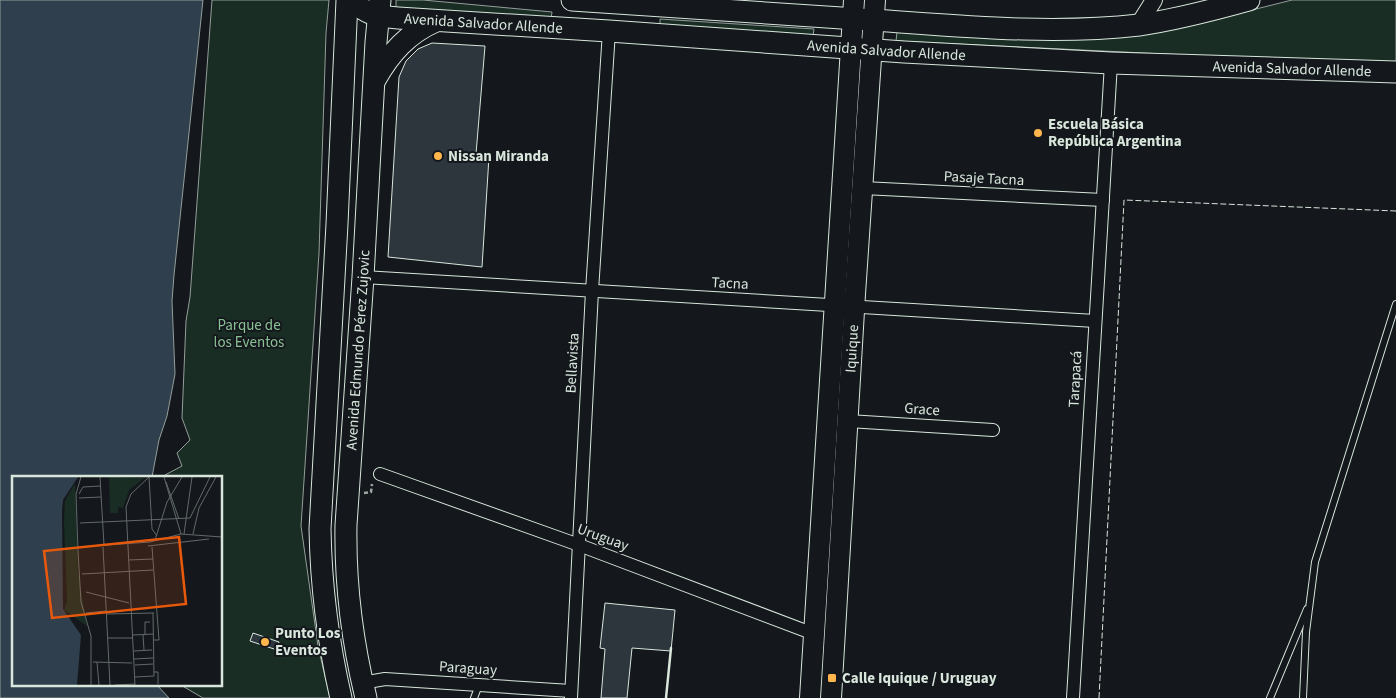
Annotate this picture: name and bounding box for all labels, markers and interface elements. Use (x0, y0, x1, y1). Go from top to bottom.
street label: Avenida Salvador Allende (403, 8, 563, 39)
street label: Avenida Salvador Allende (806, 35, 966, 66)
street label: Avenida Salvador Allende (1212, 56, 1372, 82)
place label: Escuela Básica República Argentina (1048, 114, 1182, 152)
marker: Escuela Básica República Argentina (1032, 127, 1044, 139)
place label: Nissan Miranda (448, 146, 549, 167)
marker: Nissan Miranda (432, 150, 444, 162)
street label: Pasaje Tacna (943, 166, 1025, 191)
street label: Avenida Edmundo Pérez Zujovic (341, 249, 375, 451)
street label: Tacna (711, 272, 749, 295)
park label: Parque de los Eventos (214, 315, 284, 353)
street label: Iquique (840, 324, 864, 373)
street label: Bellavista (560, 332, 585, 394)
street label: Tarapacá (1064, 350, 1087, 408)
street label: Grace (903, 398, 940, 421)
inset map (12, 476, 222, 686)
street label: Uruguay (574, 518, 631, 556)
place label: Punto Los Eventos (275, 623, 341, 661)
marker: Punto Los Eventos (259, 636, 271, 648)
street label: Paraguay (438, 656, 498, 681)
place label: Calle Iquique / Uruguay (842, 668, 997, 689)
marker: Calle Iquique / Uruguay (826, 672, 838, 684)

